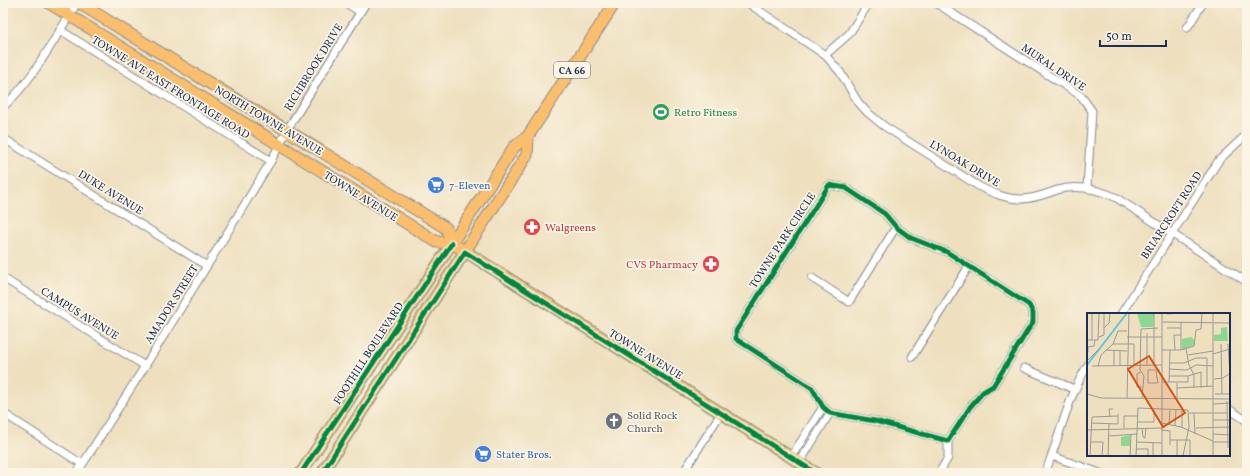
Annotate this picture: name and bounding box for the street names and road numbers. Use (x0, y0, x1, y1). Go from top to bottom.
street label: RICHBROOK DRIVE (281, 21, 347, 114)
street label: TOWNE AVE EAST FRONTAGE ROAD (88, 33, 252, 143)
street label: MURAL DRIVE (1018, 41, 1089, 96)
road number: CA 66 (554, 62, 590, 78)
street label: NORTH TOWNE AVENUE (211, 83, 326, 160)
street label: LYNOAK DRIVE (926, 137, 1003, 191)
street label: DUKE AVENUE (75, 167, 146, 219)
street label: TOWNE AVENUE (320, 168, 400, 226)
street label: BRIARCROFT ROAD (1138, 169, 1206, 263)
street label: TOWNE PARK CIRCLE (747, 190, 820, 292)
street label: AMADOR STREET (142, 262, 203, 347)
street label: CAMPUS AVENUE (37, 284, 121, 345)
street label: FOOTHILL BOULEVARD (330, 300, 408, 408)
street label: TOWNE AVENUE (605, 326, 685, 384)

